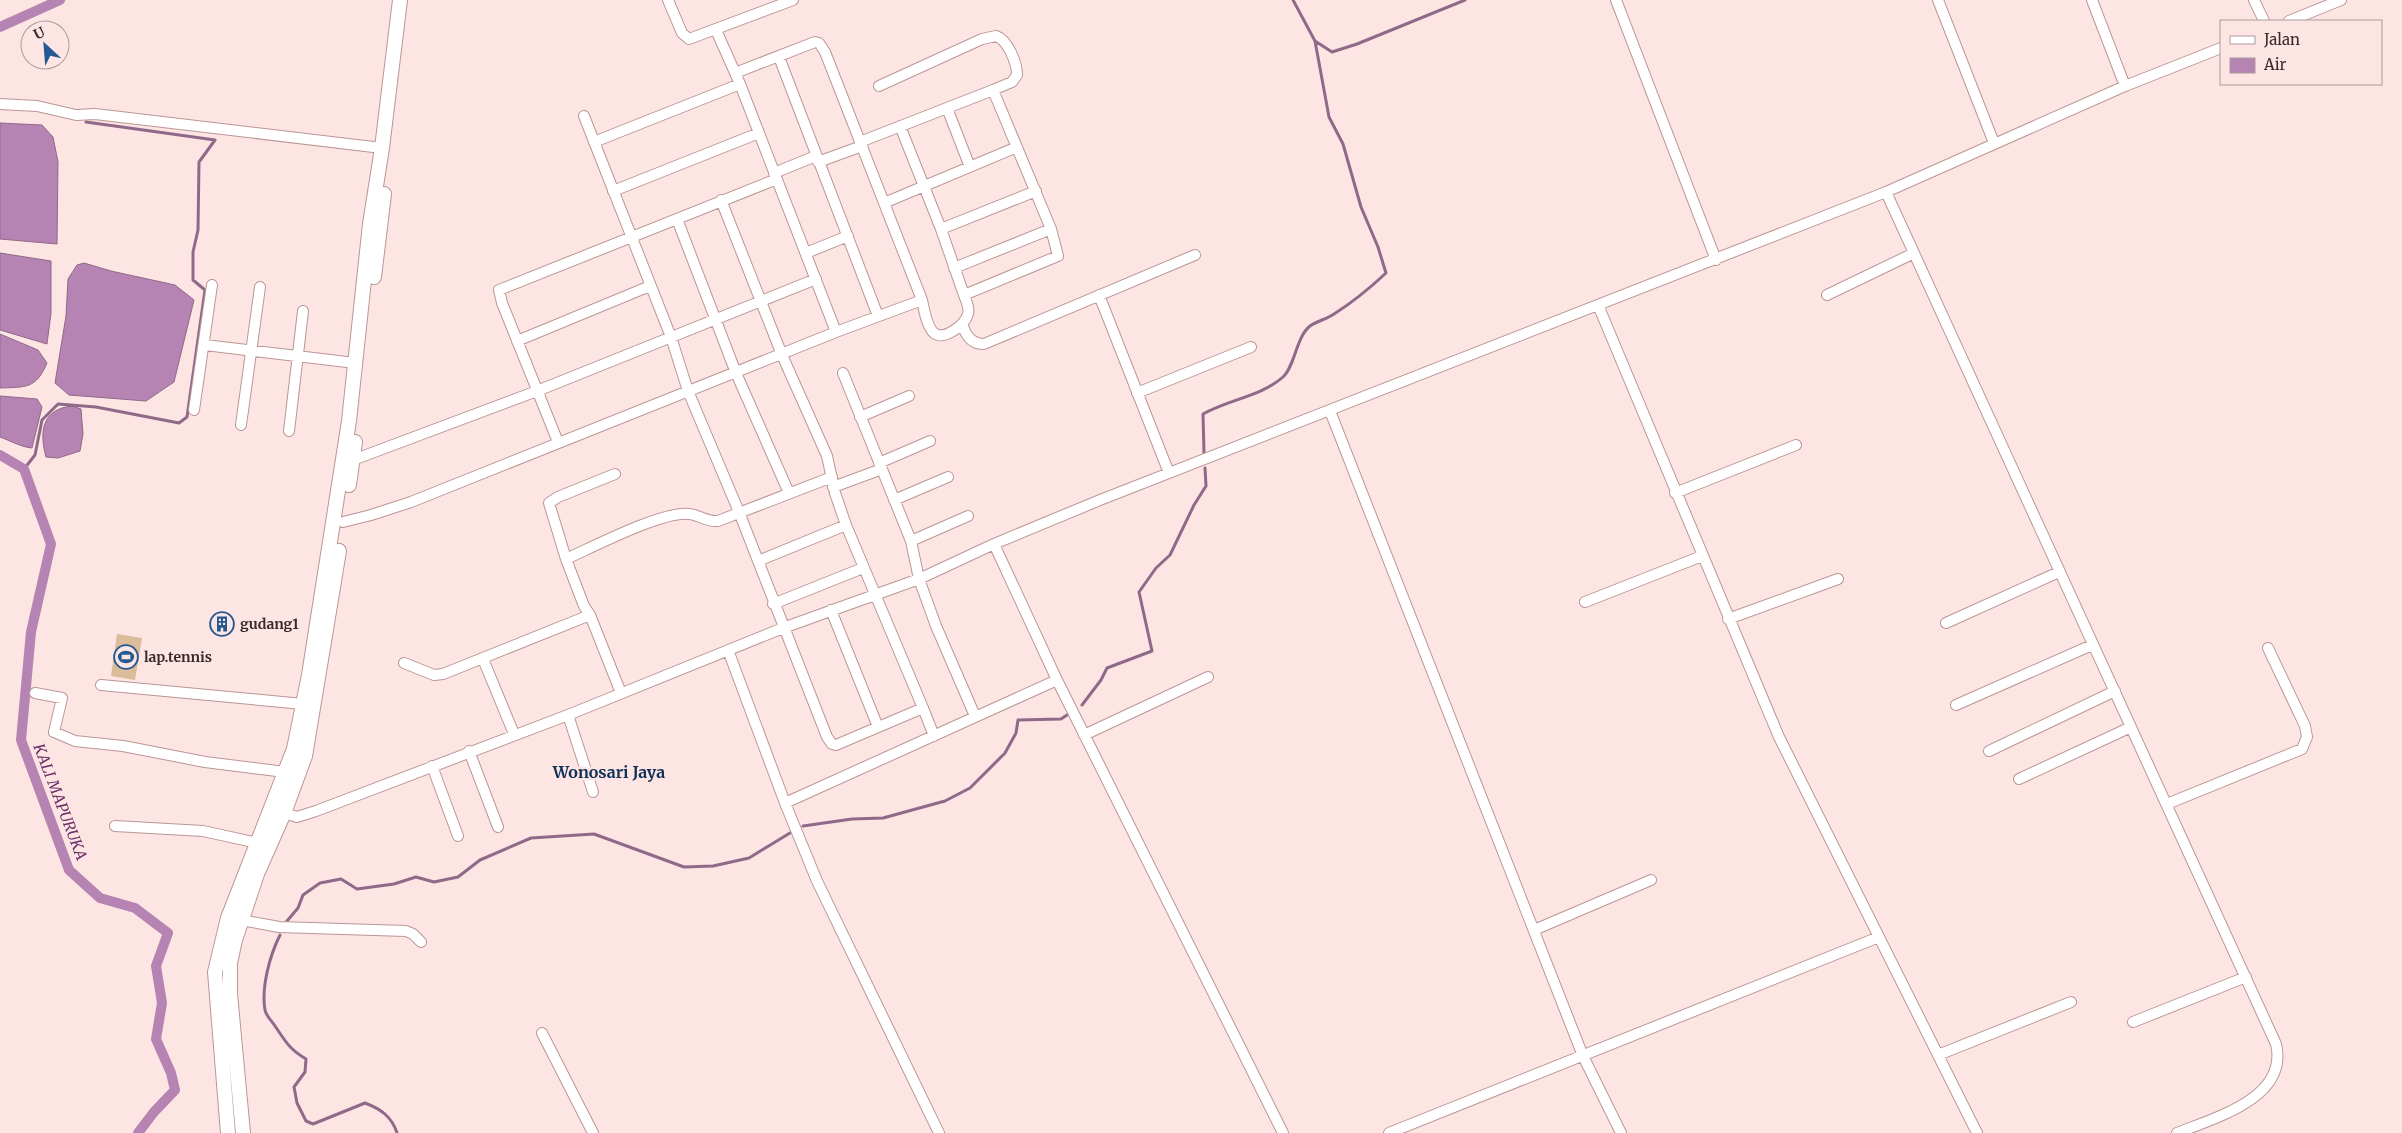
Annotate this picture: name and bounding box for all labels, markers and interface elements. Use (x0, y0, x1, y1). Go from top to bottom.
north arrow (20, 20, 70, 70)
legend (2220, 20, 2382, 85)
text: U (31, 23, 48, 44)
text: Jalan (2263, 30, 2300, 49)
text: Air (2263, 55, 2286, 74)
building icon: gudang1 (209, 611, 235, 637)
place label: gudang1 (240, 615, 299, 633)
sports icon: lap.tennis (113, 644, 139, 670)
place label: lap.tennis (144, 648, 212, 666)
water label: KALI MAPURUKA (29, 740, 91, 863)
district label: Wonosari Jaya (552, 762, 665, 782)

